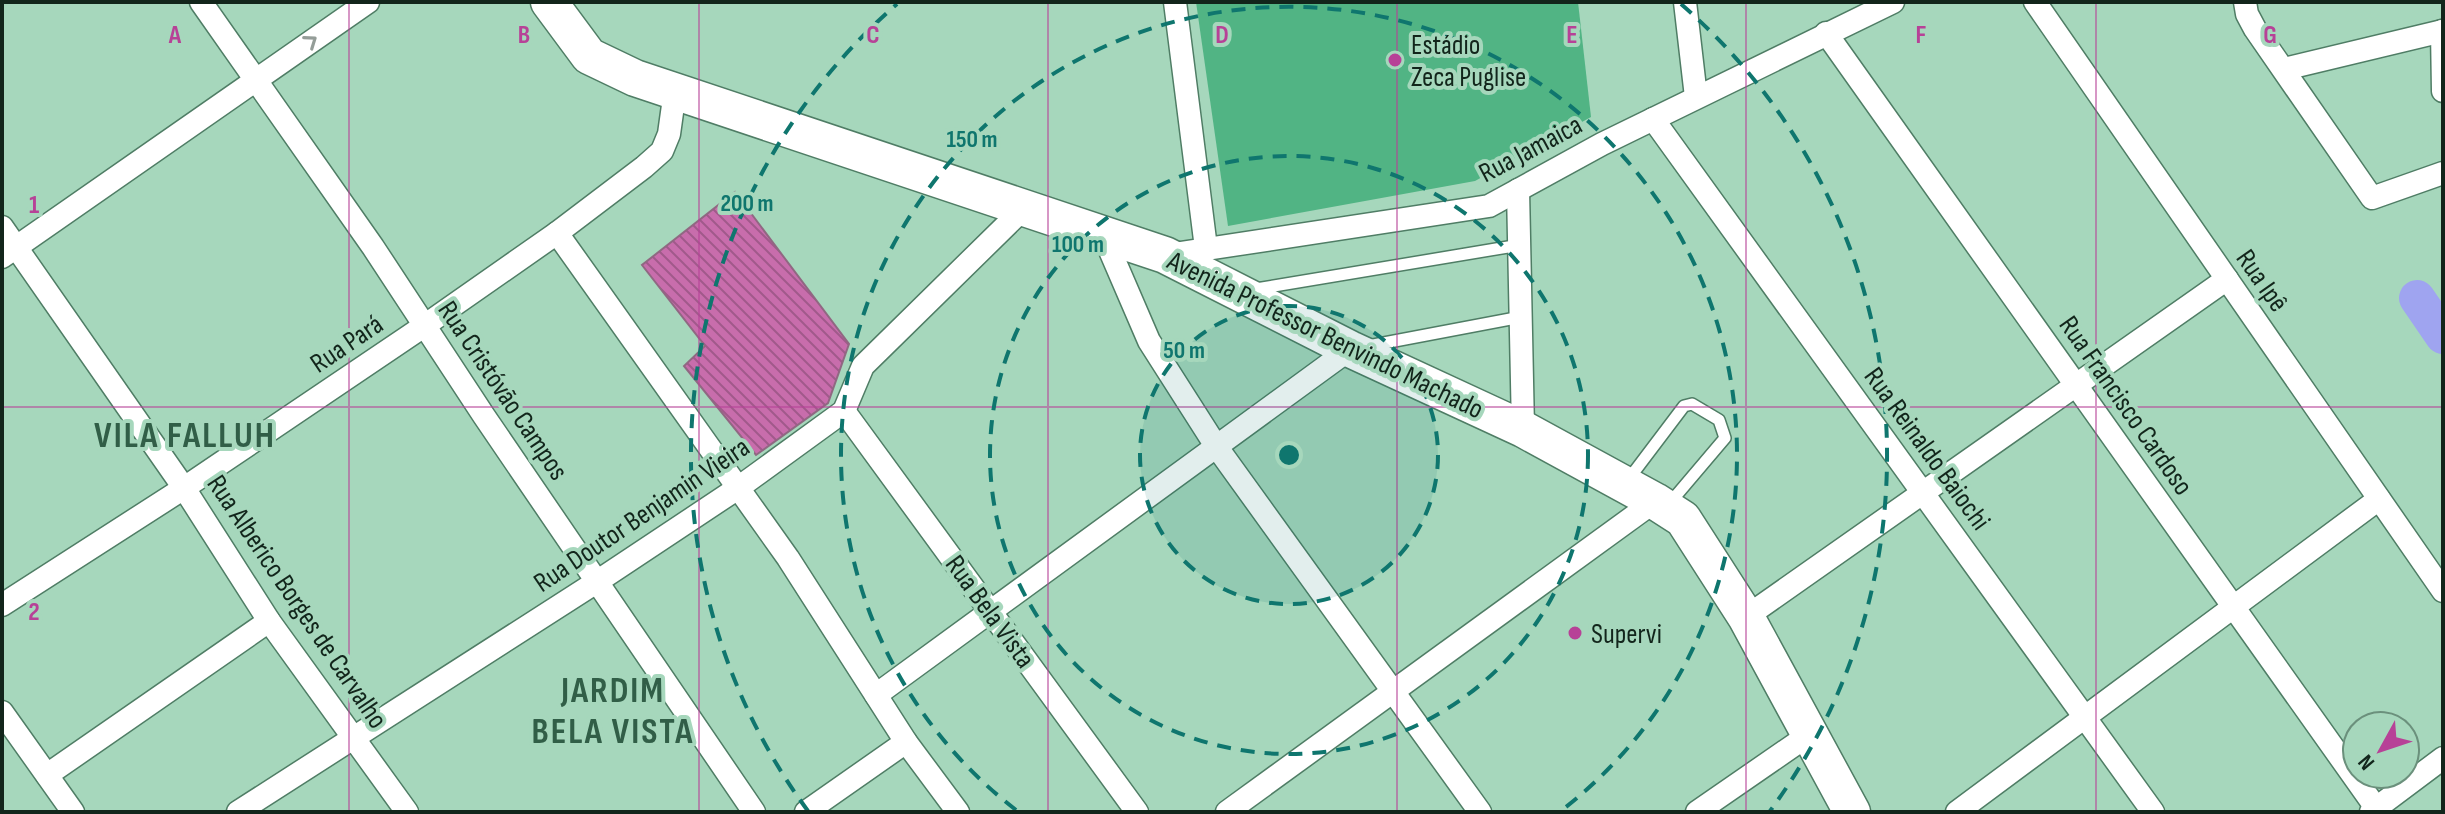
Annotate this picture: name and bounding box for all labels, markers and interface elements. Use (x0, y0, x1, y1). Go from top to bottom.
text: A (168, 20, 182, 51)
text: B (518, 20, 530, 51)
text: C (866, 20, 880, 51)
text: D (1215, 20, 1229, 51)
text: E (1566, 20, 1578, 51)
text: F (1916, 20, 1927, 51)
text: G (2263, 20, 2277, 51)
place label: Estádio Zeca Puglise (1411, 29, 1526, 94)
one-way arrow (303, 36, 317, 51)
marker: Estádio Zeca Puglise (1386, 51, 1404, 69)
street label: Rua Jamaica (1474, 108, 1588, 190)
text: 150 m (946, 125, 998, 154)
text: 200 m (720, 189, 774, 218)
text: 1 (29, 190, 39, 221)
text: 100 m (1052, 230, 1104, 259)
street label: Rua Ipê (2229, 243, 2295, 318)
street label: Avenida Professor Benvindo Machado (1161, 244, 1489, 426)
street label: Rua Cristóvão Campos (431, 295, 575, 487)
street label: Rua Pará (304, 308, 389, 380)
street label: Rua Francisco Cardoso (2052, 310, 2200, 502)
text: 50 m (1163, 336, 1205, 365)
street label: Rua Reinaldo Baiochi (1857, 361, 1997, 537)
district label: VILA FALLUH (94, 415, 276, 458)
street label: Rua Doutor Benjamin Vieira (528, 431, 756, 600)
centre of rings (1275, 441, 1303, 469)
street label: Rua Alberico Borges de Carvalho (200, 469, 394, 735)
street label: Rua Bela Vista (938, 549, 1042, 675)
text: 2 (28, 597, 40, 628)
place label: Supervi (1591, 618, 1662, 651)
marker: Supervi (1566, 624, 1584, 642)
district label: JARDIM BELA VISTA (532, 670, 694, 754)
north arrow (2341, 710, 2421, 790)
text: N (2353, 749, 2381, 775)

